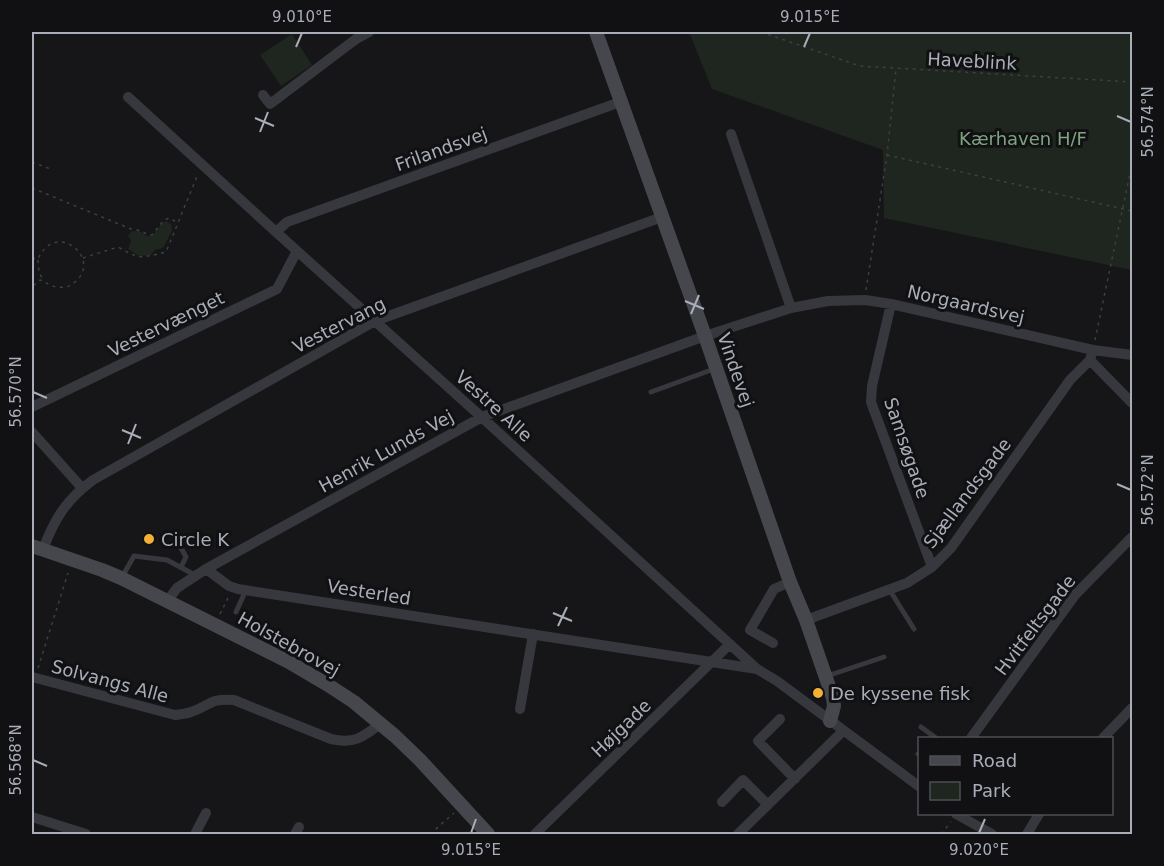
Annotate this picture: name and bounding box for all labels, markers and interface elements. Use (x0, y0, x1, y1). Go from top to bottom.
text: 9.010°E (272, 8, 332, 26)
text: 9.015°E (780, 8, 840, 26)
street label: Haveblink (927, 48, 1018, 74)
text: 56.574°N (1139, 86, 1157, 158)
street label: Frilandsvej (392, 123, 490, 175)
park label: Kærhaven H/F (959, 128, 1087, 149)
street label: Norgaardsvej (905, 280, 1027, 328)
street label: Vestervænget (105, 287, 227, 361)
street label: Vestervang (289, 293, 389, 357)
street label: Vindevej (713, 330, 759, 410)
text: 56.570°N (7, 356, 25, 428)
street label: Vestre Alle (451, 366, 537, 446)
street label: Samsøgade (880, 395, 934, 501)
street label: Henrik Lunds Vej (315, 405, 457, 497)
street label: Sjællandsgade (919, 434, 1015, 552)
text: 56.572°N (1139, 454, 1157, 526)
place label: Circle K (161, 529, 230, 550)
marker: Circle K (142, 532, 156, 546)
street label: Hvitfeltsgade (990, 571, 1080, 679)
street label: Vesterled (326, 575, 412, 609)
street label: Holstebrovej (234, 607, 344, 681)
street label: Solvangs Alle (49, 655, 171, 707)
place label: De kyssene fisk (830, 683, 971, 704)
marker: De kyssene fisk (811, 686, 825, 700)
street label: Højgade (587, 695, 655, 761)
text: 56.568°N (7, 724, 25, 796)
legend (918, 737, 1113, 815)
text: Road (972, 750, 1017, 771)
text: Park (972, 780, 1011, 801)
text: 9.015°E (441, 841, 501, 859)
text: 9.020°E (949, 841, 1009, 859)

